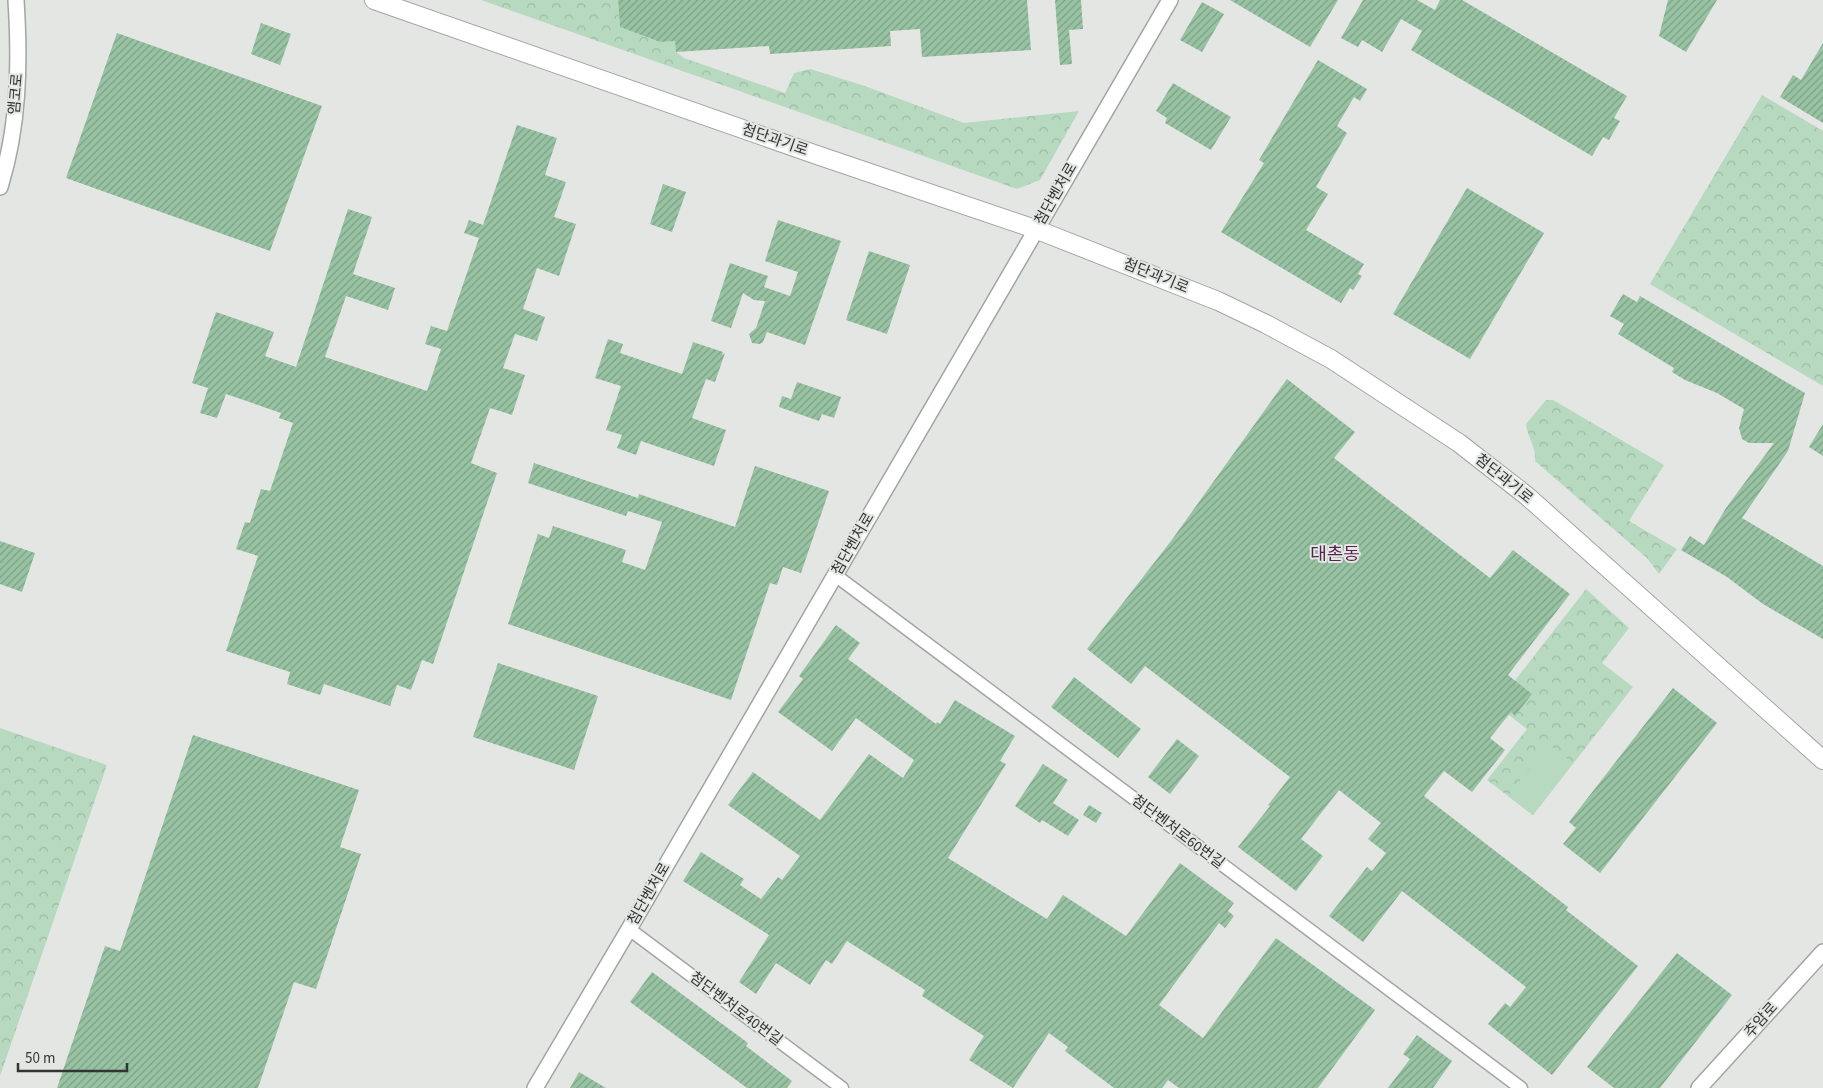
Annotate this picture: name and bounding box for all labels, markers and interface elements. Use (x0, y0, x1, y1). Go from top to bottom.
street label: 앰코로 (4, 72, 28, 116)
street label: 첨단과기로 (739, 119, 811, 161)
street label: 첨단벤처로 (1030, 159, 1082, 229)
street label: 첨단과기로 (1120, 253, 1192, 299)
street label: 첨단과기로 (1471, 449, 1537, 509)
street label: 첨단벤처로 (827, 509, 879, 579)
district label: 대촌동 (1310, 542, 1360, 567)
street label: 첨단벤처로60번길 (1127, 790, 1229, 874)
street label: 첨단벤처로 (623, 859, 675, 929)
street label: 첨단벤처로40번길 (685, 967, 787, 1051)
street label: 추암로 (1739, 998, 1783, 1042)
scale bar (18, 1040, 126, 1072)
text: 50 m (25, 1048, 55, 1069)

